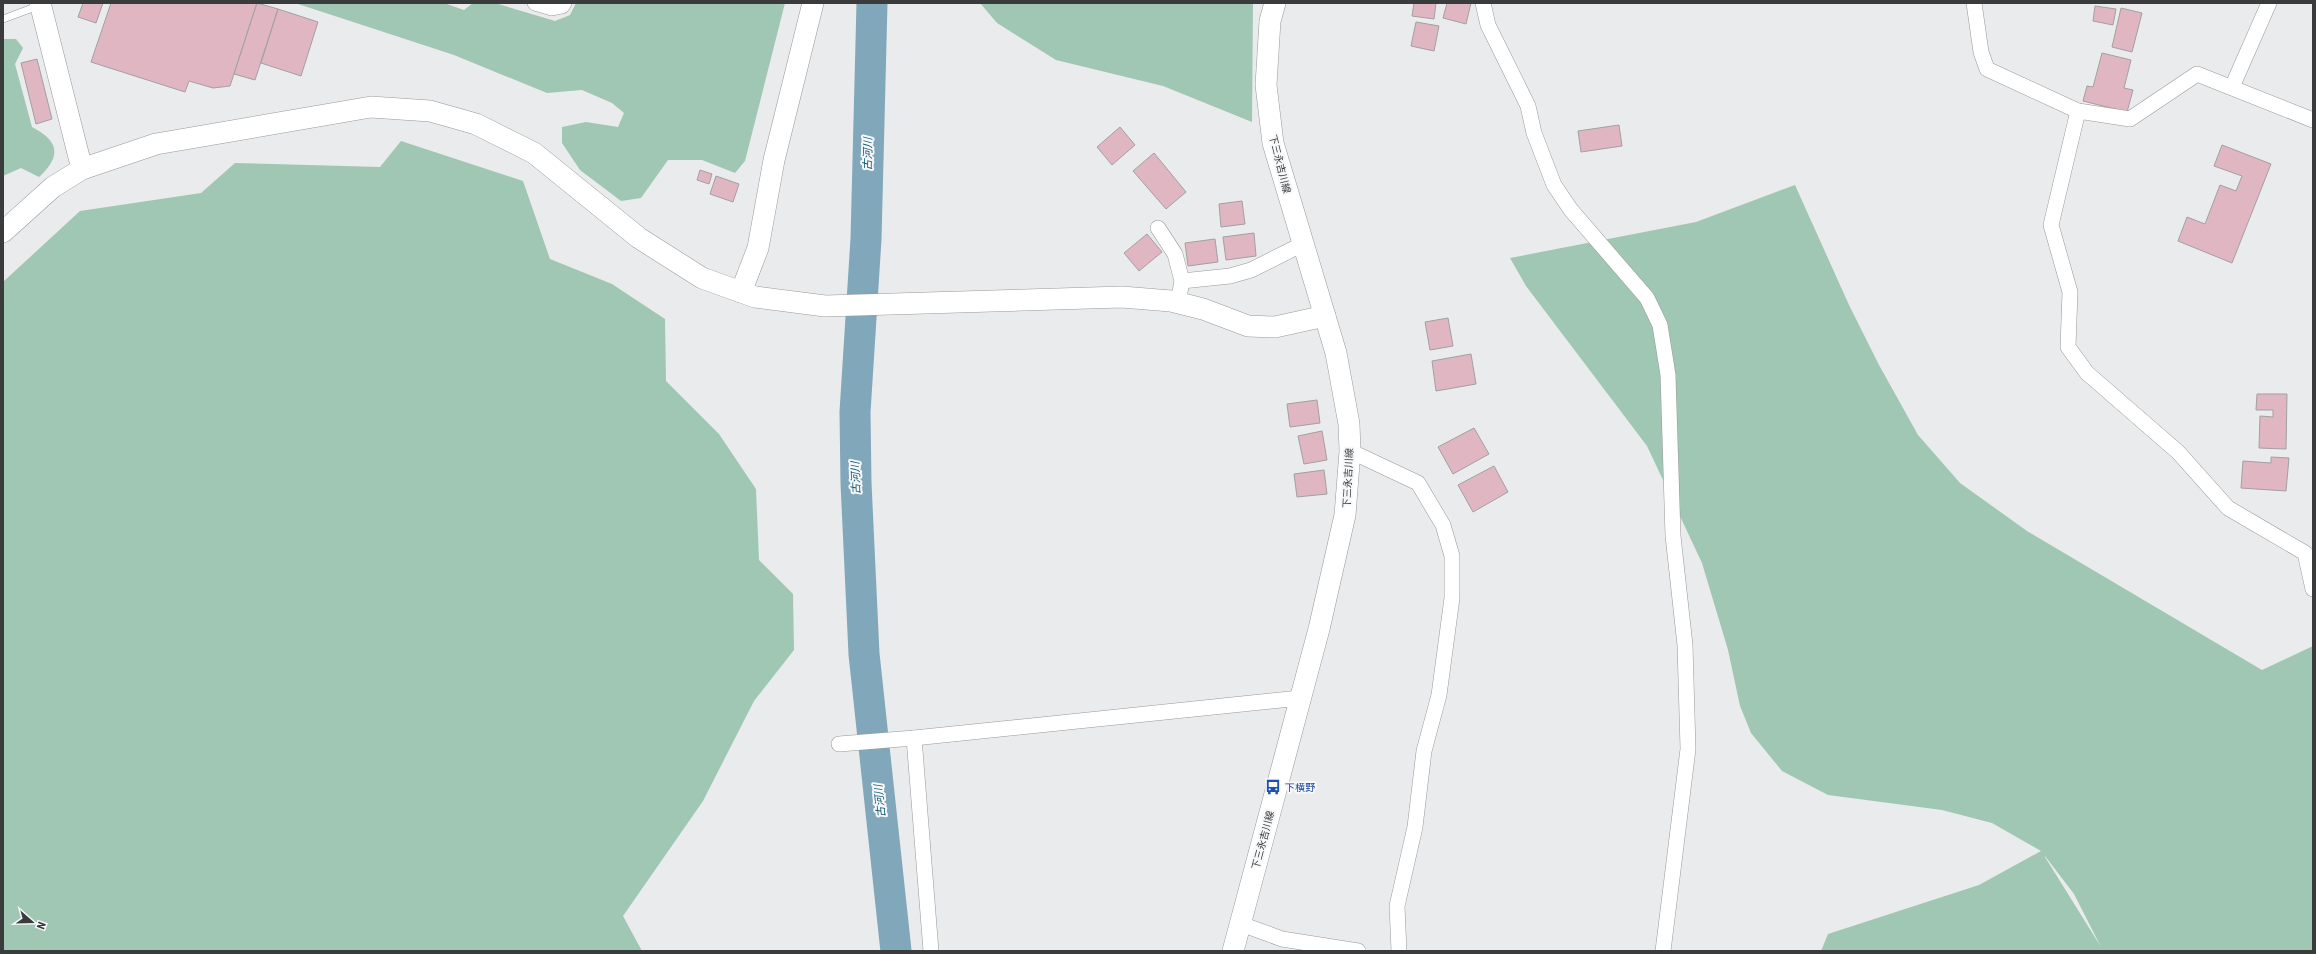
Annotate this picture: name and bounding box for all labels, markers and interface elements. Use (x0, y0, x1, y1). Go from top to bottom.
street label: 下三永吉川線 (1267, 134, 1293, 194)
water label: 古河川 (861, 136, 875, 171)
street label: 下三永吉川線 (1341, 448, 1355, 508)
water label: 古河川 (849, 460, 863, 495)
bus stop icon: 下横野 (1264, 778, 1282, 796)
place label: 下横野 (1285, 782, 1315, 793)
water label: 古河川 (872, 783, 888, 818)
street label: 下三永吉川線 (1250, 810, 1276, 870)
north arrow (12, 902, 52, 942)
text: N (34, 920, 48, 931)

